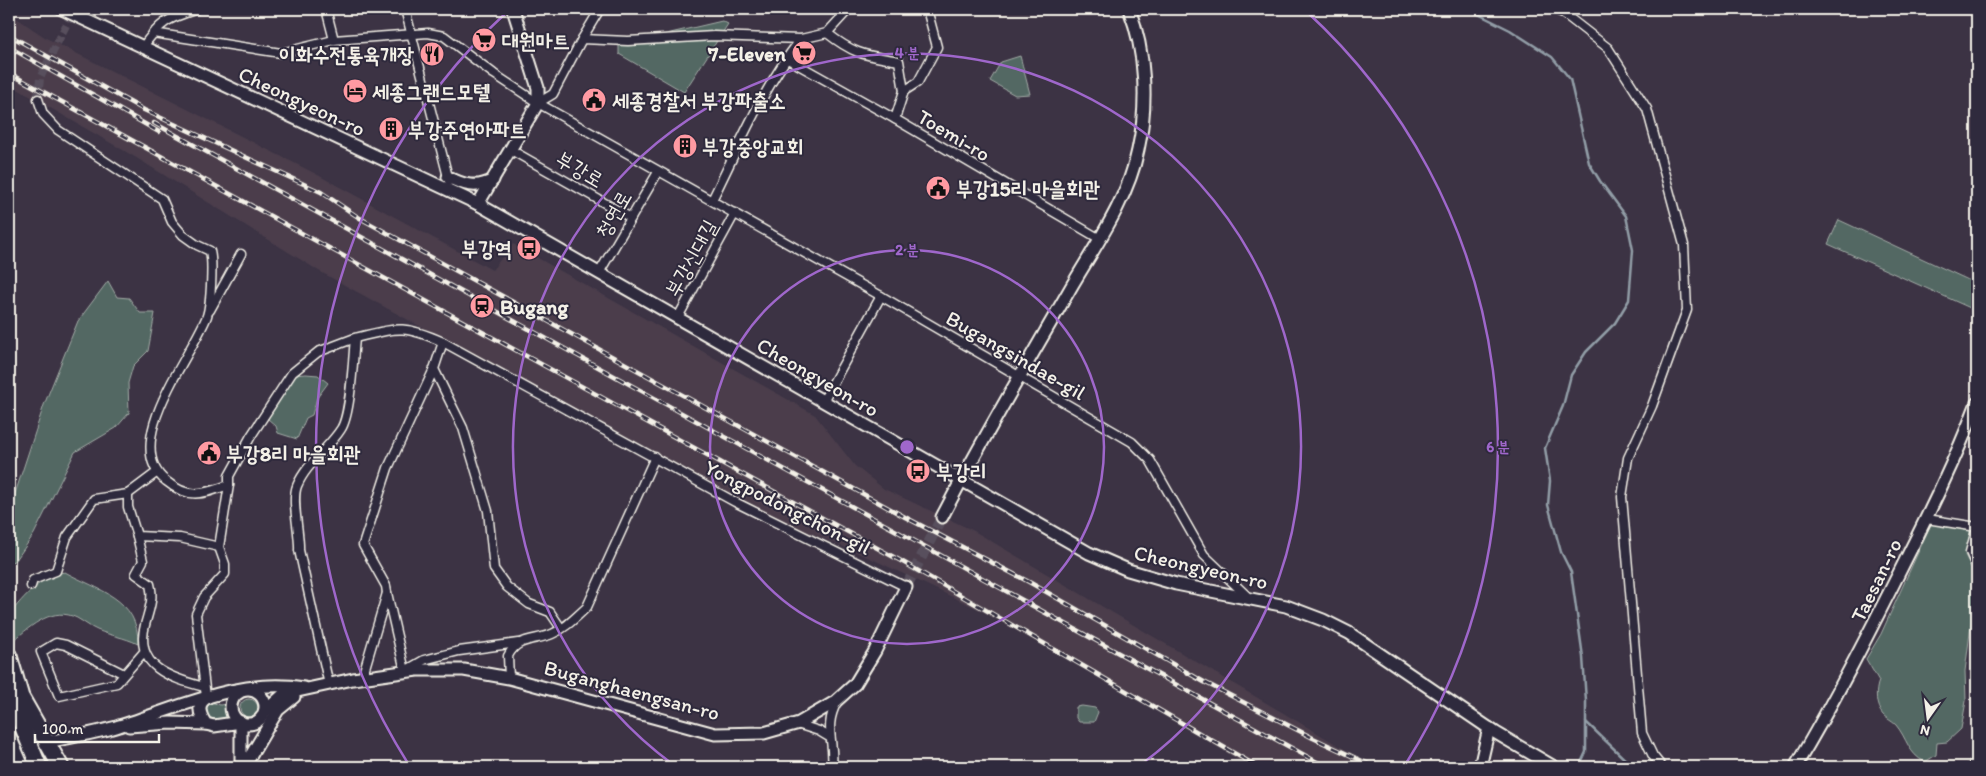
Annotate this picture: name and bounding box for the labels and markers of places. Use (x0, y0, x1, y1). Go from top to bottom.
supermarket icon: 대원마트 (471, 27, 497, 53)
place label: 대원마트 (502, 28, 570, 53)
supermarket icon: 7-Eleven (791, 40, 817, 66)
restaurant icon: 이화수전통육개장 (419, 41, 445, 67)
place label: 7-Eleven (707, 41, 786, 66)
place label: 이화수전통육개장 (279, 42, 414, 67)
hotel icon: 세종그랜드모텔 (342, 78, 368, 104)
place label: 세종그랜드모텔 (372, 79, 490, 104)
public building icon: 세종경찰서 부강파출소 (581, 87, 607, 113)
place label: 세종경찰서 부강파출소 (612, 88, 786, 113)
building icon: 부강주연아파트 (378, 116, 404, 142)
place label: 부강주연아파트 (408, 117, 526, 142)
building icon: 부강중앙교회 (672, 133, 698, 159)
place label: 부강중앙교회 (702, 134, 803, 159)
public building icon: 부강15리 마을회관 (925, 175, 951, 201)
place label: 부강15리 마을회관 (956, 176, 1100, 201)
bus stop icon: 부강역 (516, 235, 542, 261)
place label: 부강역 (461, 236, 512, 261)
station icon: Bugang (469, 293, 495, 319)
place label: Bugang (500, 294, 569, 320)
centre of rings (898, 438, 916, 456)
public building icon: 부강8리 마을회관 (196, 440, 222, 466)
place label: 부강8리 마을회관 (226, 441, 361, 466)
bus stop icon: 부강리 (905, 458, 931, 484)
place label: 부강리 (936, 459, 987, 484)

